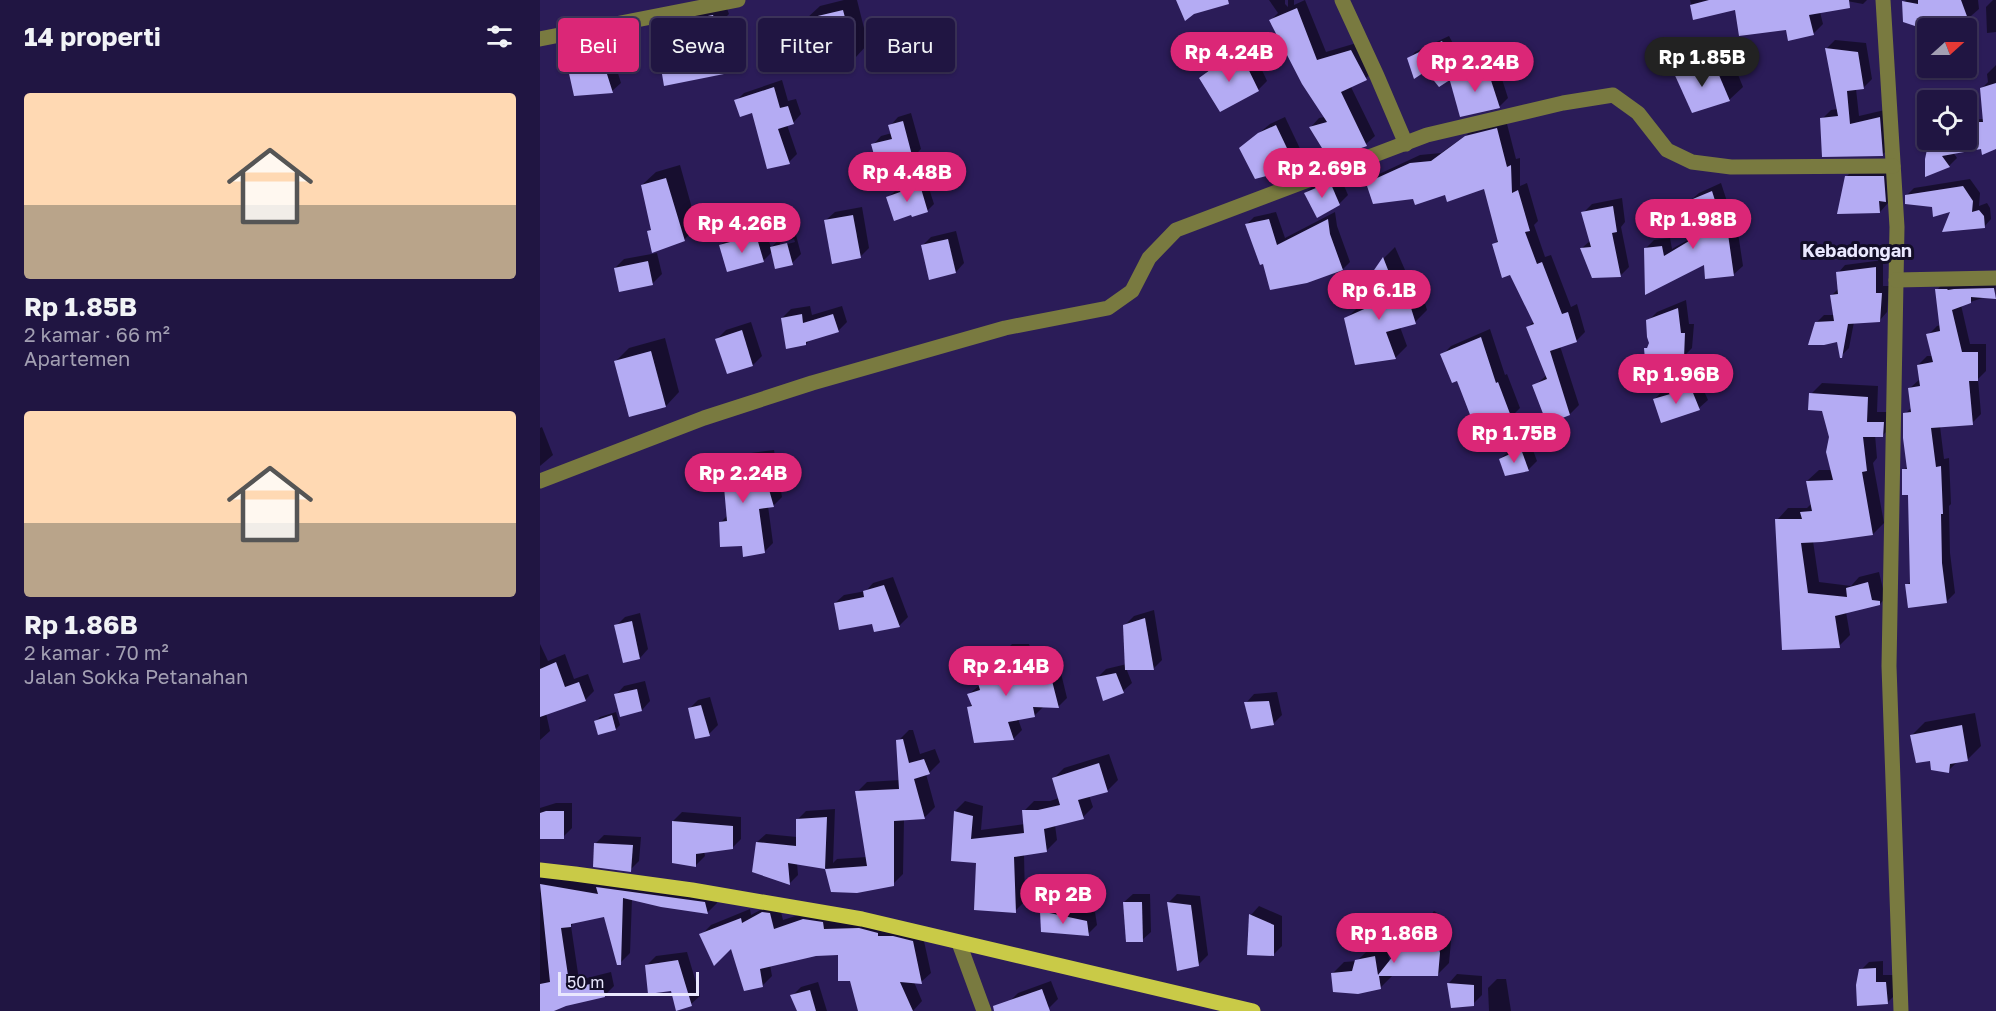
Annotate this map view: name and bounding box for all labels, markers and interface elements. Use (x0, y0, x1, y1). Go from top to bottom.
chip: Beli (558, 18, 639, 72)
chip: Sewa (651, 18, 746, 72)
chip: Filter (758, 18, 854, 72)
chip: Baru (866, 18, 955, 72)
north arrow (1917, 18, 1977, 78)
map controls (1917, 18, 1977, 150)
icon: filters (483, 20, 516, 53)
text: 14 properti (24, 21, 161, 52)
pin: Rp 4.24B (1167, 32, 1291, 83)
pin: Rp 1.85B (1640, 37, 1764, 88)
text: Rp 4.24B (1185, 39, 1273, 63)
pin: Rp 2.24B (1413, 42, 1537, 93)
text: Rp 1.85B (1659, 44, 1746, 68)
text: Rp 2.24B (1431, 49, 1519, 73)
button: locate (1917, 90, 1977, 150)
icon: home (216, 132, 324, 240)
pin: Rp 2.69B (1260, 148, 1384, 199)
pin: Rp 4.48B (845, 152, 969, 203)
text: Rp 2.69B (1277, 155, 1367, 179)
text: Rp 4.48B (862, 159, 952, 183)
pin: Rp 1.98B (1631, 199, 1755, 250)
pin: Rp 4.26B (680, 203, 804, 254)
text: Rp 1.98B (1649, 206, 1737, 230)
text: Rp 4.26B (697, 210, 787, 234)
district label: Kebadongan (1802, 239, 1912, 261)
pin: Rp 6.1B (1324, 270, 1434, 321)
text: Rp 6.1B (1342, 277, 1416, 301)
text: Rp 1.85B (24, 291, 137, 322)
text: 2 kamar · 66 m² (24, 322, 170, 346)
text: Apartemen (24, 346, 130, 370)
pin: Rp 1.96B (1614, 354, 1738, 405)
text: Rp 1.96B (1632, 361, 1720, 385)
pin: Rp 1.75B (1452, 413, 1576, 464)
text: Rp 1.75B (1471, 420, 1557, 444)
icon: home (216, 450, 324, 558)
pin: Rp 2.24B (681, 453, 805, 504)
text: Rp 2.24B (699, 460, 787, 484)
text: Rp 1.86B (24, 609, 138, 640)
text: 2 kamar · 70 m² (24, 640, 169, 664)
pin: Rp 2.14B (944, 646, 1068, 697)
text: Rp 2.14B (963, 653, 1049, 677)
text: Jalan Sokka Petanahan (24, 664, 248, 688)
pin: Rp 2B (1021, 874, 1105, 925)
text: Rp 2B (1034, 881, 1092, 905)
pin: Rp 1.86B (1332, 913, 1456, 964)
text: Rp 1.86B (1350, 920, 1438, 944)
scale bar (558, 969, 699, 996)
text: 50 m (567, 972, 604, 992)

